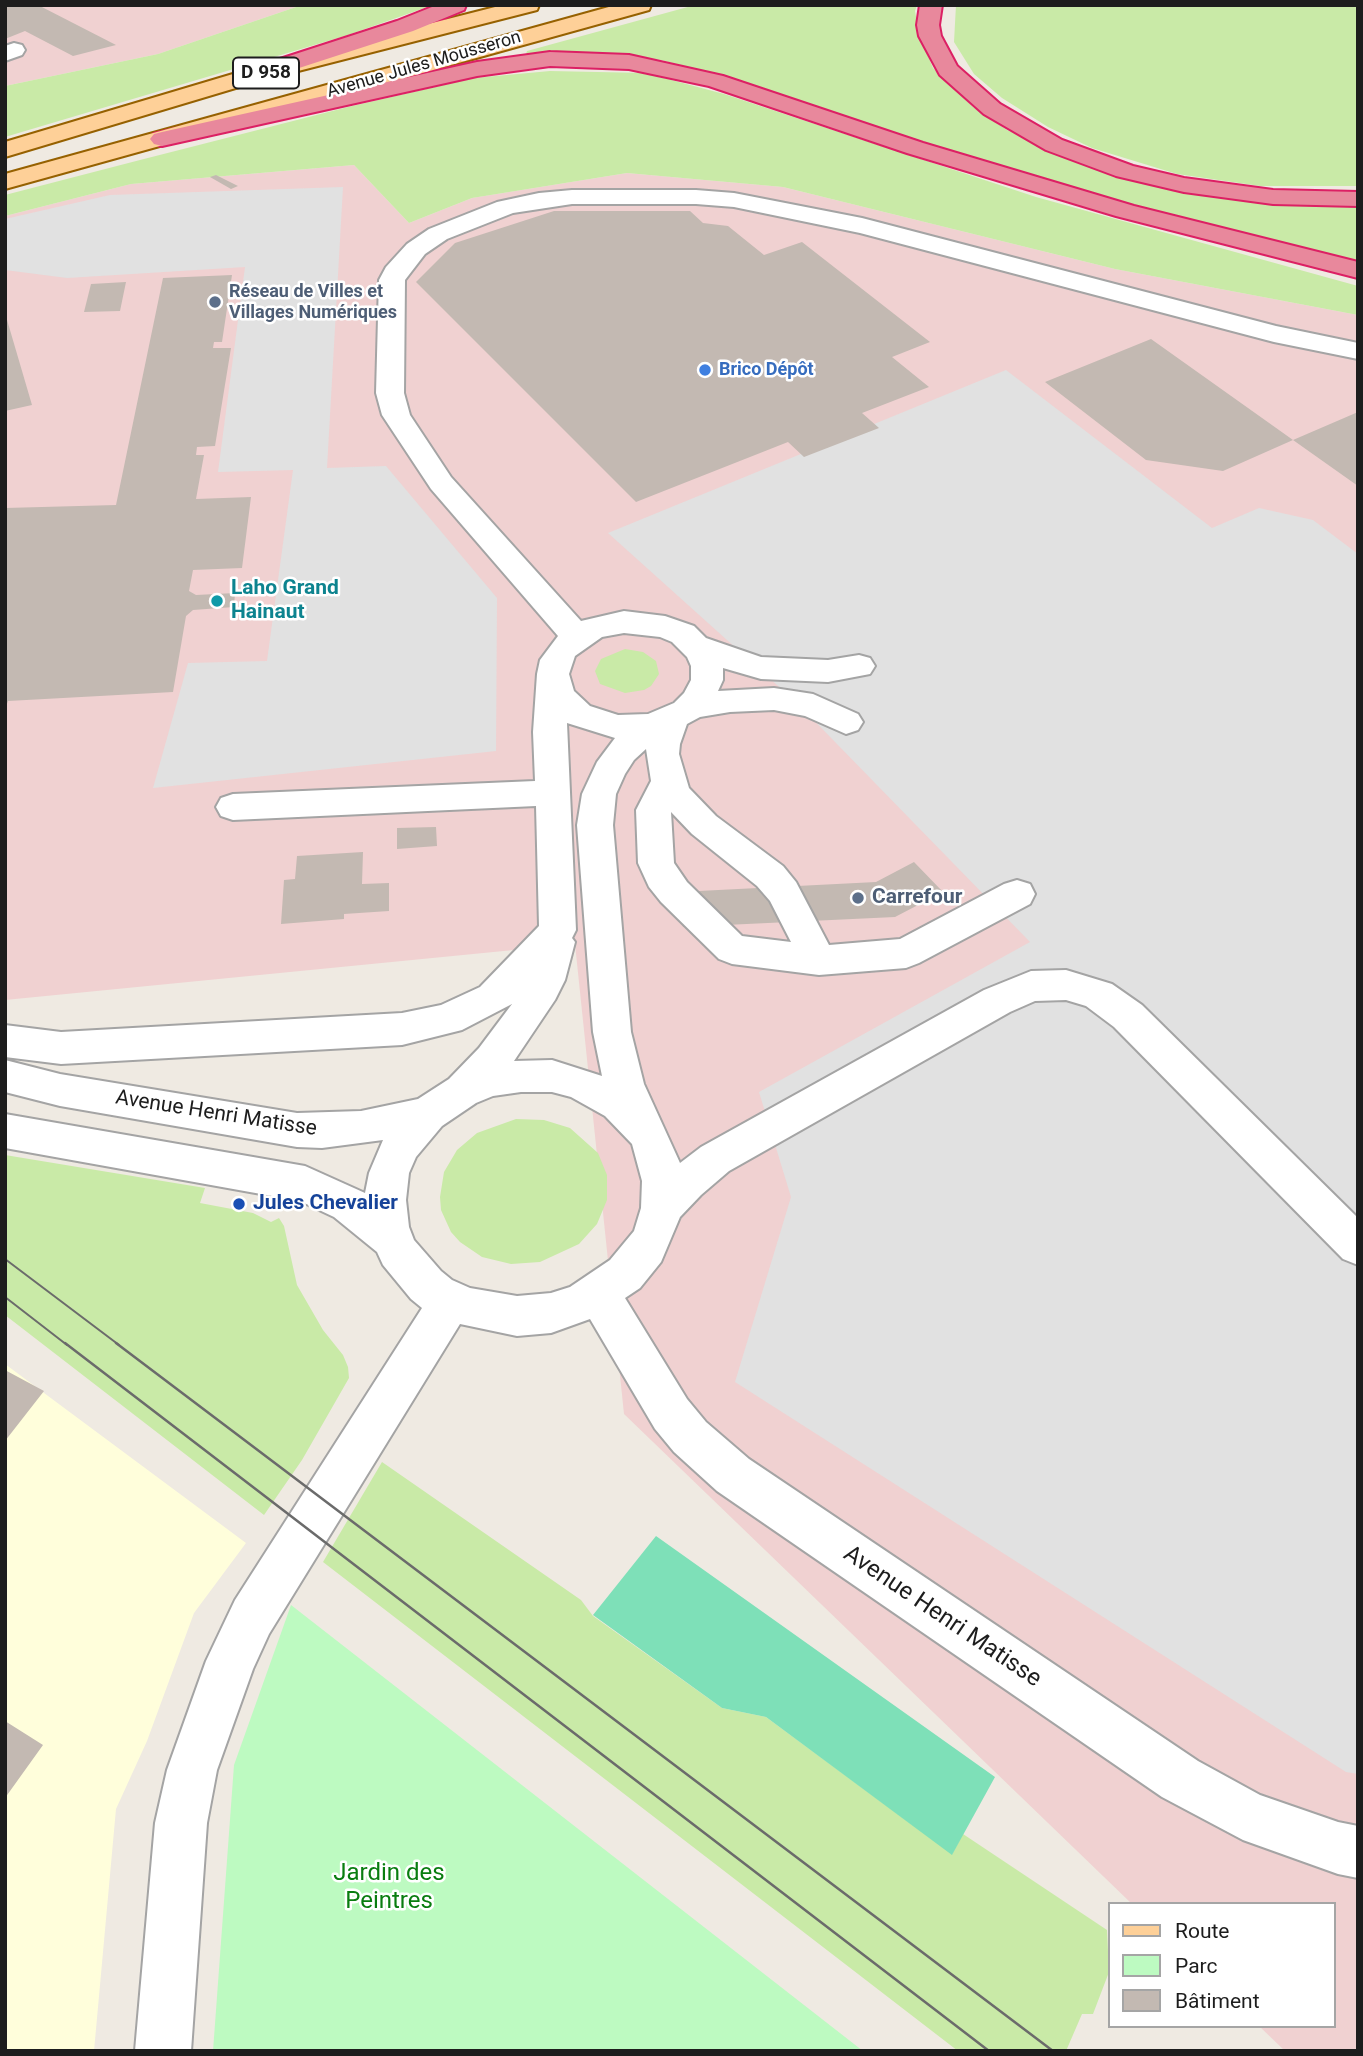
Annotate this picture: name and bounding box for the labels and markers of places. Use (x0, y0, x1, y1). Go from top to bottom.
place label: Réseau de Villes et Villages Numériques (229, 281, 397, 324)
marker: Réseau de Villes et Villages Numériques (207, 294, 223, 310)
place label: Brico Dépôt (719, 359, 814, 381)
marker: Brico Dépôt (697, 362, 713, 378)
place label: Laho Grand Hainaut (231, 576, 339, 626)
marker: Laho Grand Hainaut (209, 593, 225, 609)
place label: Carrefour (872, 885, 962, 911)
marker: Carrefour (850, 890, 866, 906)
place label: Jules Chevalier (253, 1191, 398, 1217)
marker: Jules Chevalier (231, 1196, 247, 1212)

